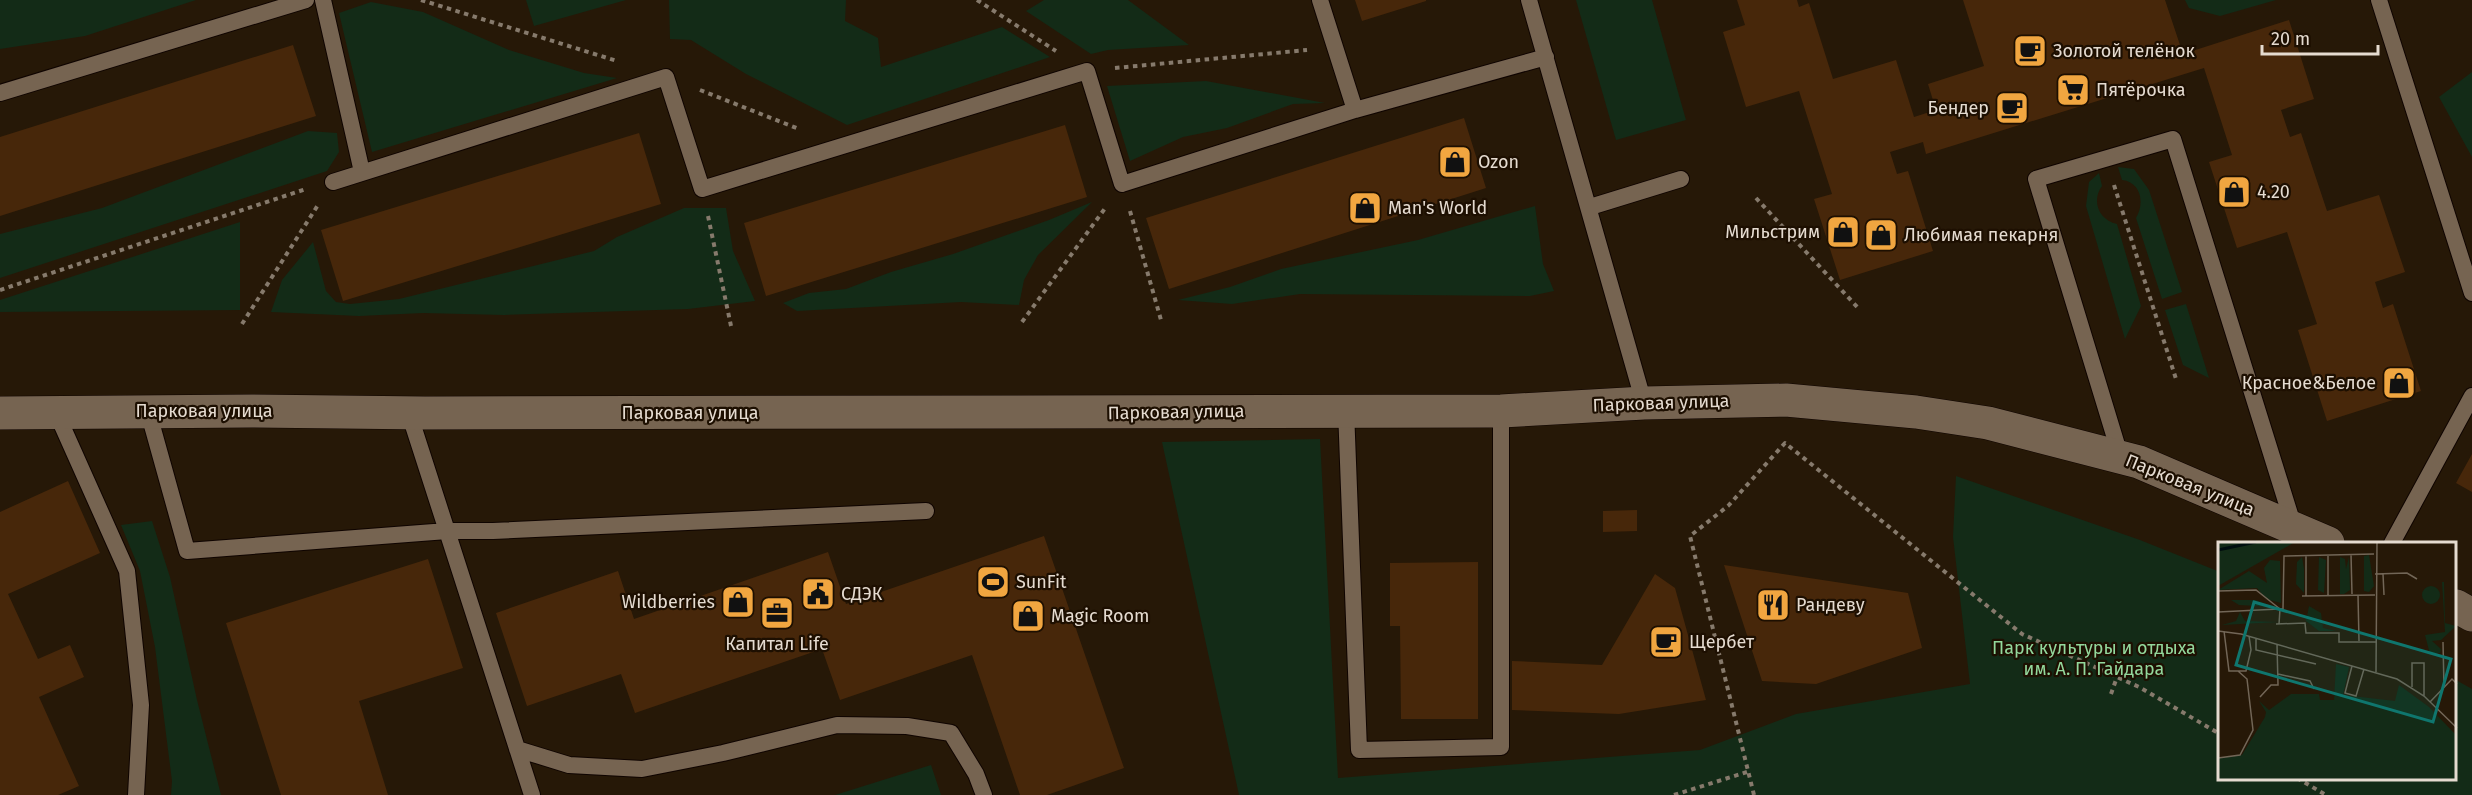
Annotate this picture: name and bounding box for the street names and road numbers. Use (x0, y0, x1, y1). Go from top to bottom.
street label: Парковая улица (1592, 390, 1730, 416)
street label: Парковая улица (136, 400, 272, 422)
street label: Парковая улица (1107, 400, 1245, 424)
street label: Парковая улица (622, 402, 758, 424)
street label: Парковая улица (2122, 449, 2258, 521)

